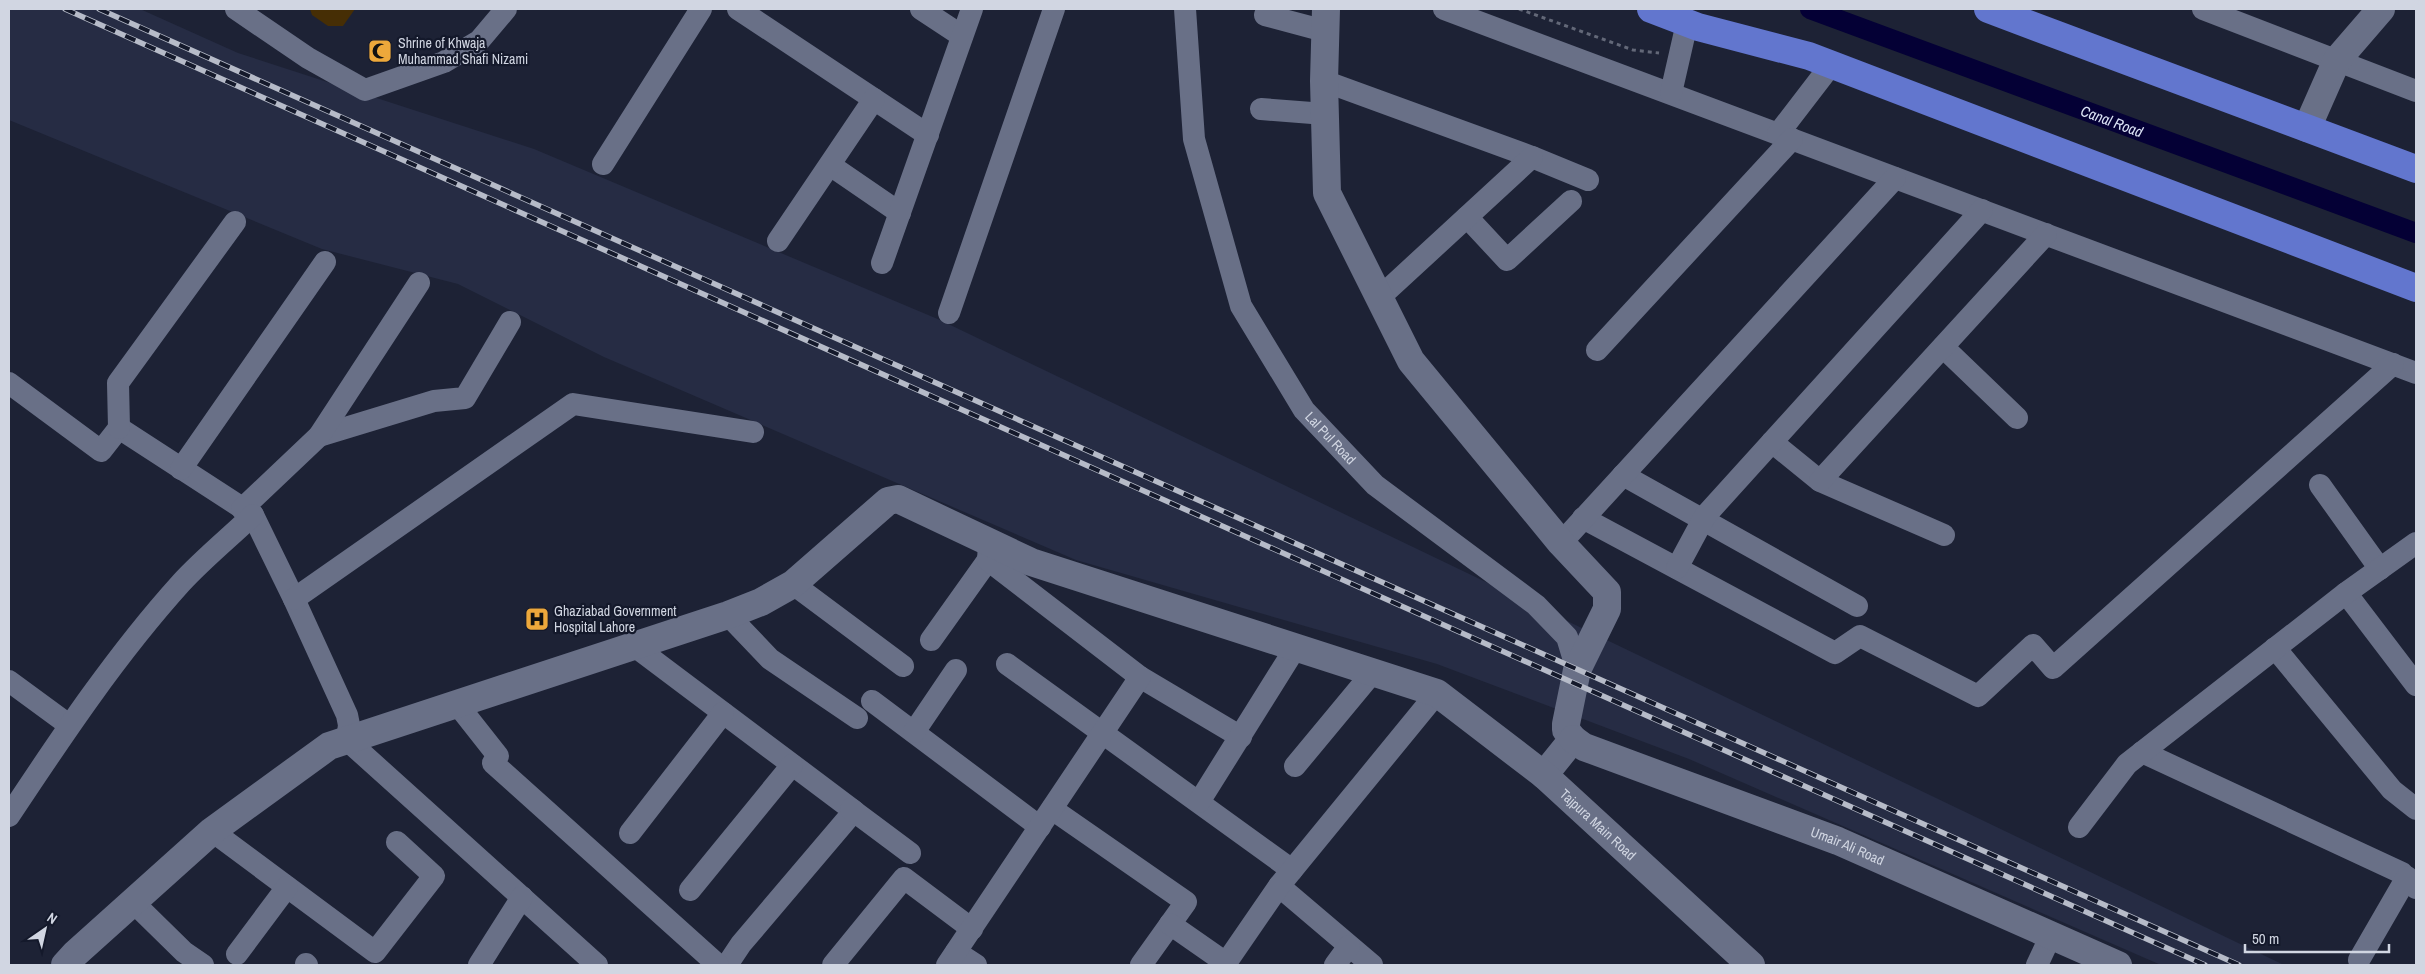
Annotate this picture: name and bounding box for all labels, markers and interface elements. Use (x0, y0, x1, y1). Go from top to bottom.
place label: Shrine of Khwaja Muhammad Shafi Nizami (398, 34, 528, 68)
mosque icon: Shrine of Khwaja Muhammad Shafi Nizami (367, 38, 393, 64)
water label: Canal Road (2078, 100, 2146, 142)
street label: Lal Pul Road (1301, 408, 1360, 468)
place label: Ghaziabad Government Hospital Lahore (554, 602, 677, 636)
hospital icon: Ghaziabad Government Hospital Lahore (524, 606, 550, 632)
street label: Tajpura Main Road (1556, 785, 1640, 864)
street label: Umair Ali Road (1808, 823, 1887, 869)
north arrow (20, 904, 70, 954)
text: N (44, 908, 61, 928)
scale bar (2245, 922, 2389, 954)
text: 50 m (2252, 928, 2279, 949)

